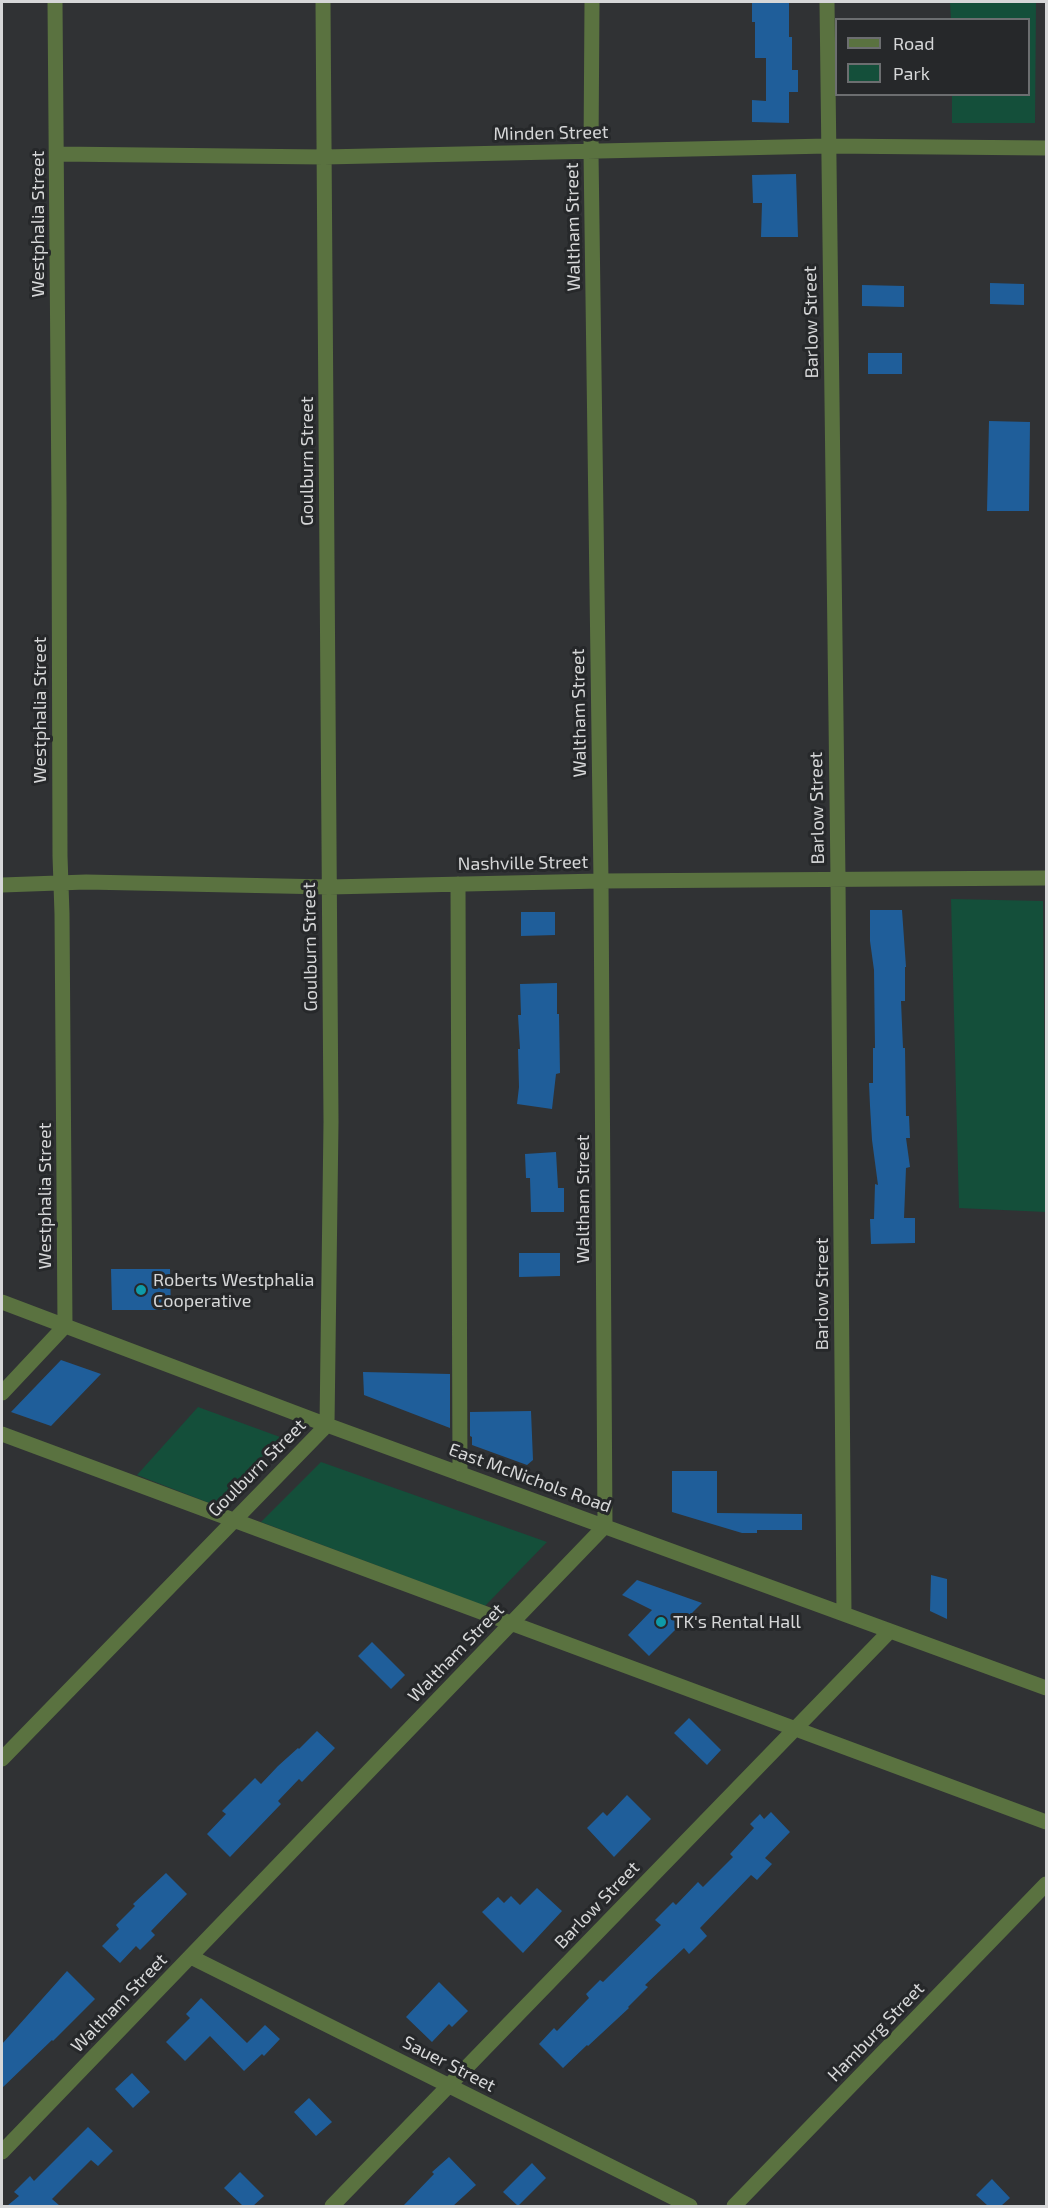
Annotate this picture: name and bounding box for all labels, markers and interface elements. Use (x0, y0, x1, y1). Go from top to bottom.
legend (835, 18, 1030, 96)
text: Road (893, 32, 934, 54)
text: Park (893, 62, 930, 84)
street label: Minden Street (493, 121, 609, 145)
street label: Westphalia Street (27, 151, 49, 297)
street label: Waltham Street (561, 162, 585, 292)
street label: Barlow Street (799, 265, 823, 379)
street label: Goulburn Street (296, 396, 318, 526)
street label: Westphalia Street (29, 637, 51, 783)
street label: Waltham Street (567, 648, 591, 778)
street label: Barlow Street (805, 751, 829, 865)
street label: Nashville Street (458, 851, 588, 875)
street label: Goulburn Street (298, 882, 322, 1012)
street label: Westphalia Street (34, 1123, 56, 1269)
street label: Waltham Street (572, 1135, 594, 1263)
street label: Barlow Street (811, 1238, 833, 1350)
place label: Roberts Westphalia Cooperative (153, 1269, 314, 1312)
marker: Roberts Westphalia Cooperative (134, 1283, 148, 1297)
street label: Goulburn Street (204, 1415, 310, 1521)
street label: East McNichols Road (446, 1439, 614, 1517)
street label: Waltham Street (403, 1599, 509, 1707)
place label: TK's Rental Hall (673, 1611, 801, 1633)
marker: TK's Rental Hall (654, 1615, 668, 1629)
street label: Barlow Street (550, 1857, 644, 1953)
street label: Waltham Street (66, 1949, 172, 2057)
street label: Hamburg Street (823, 1978, 929, 2086)
street label: Sauer Street (399, 2031, 499, 2097)

